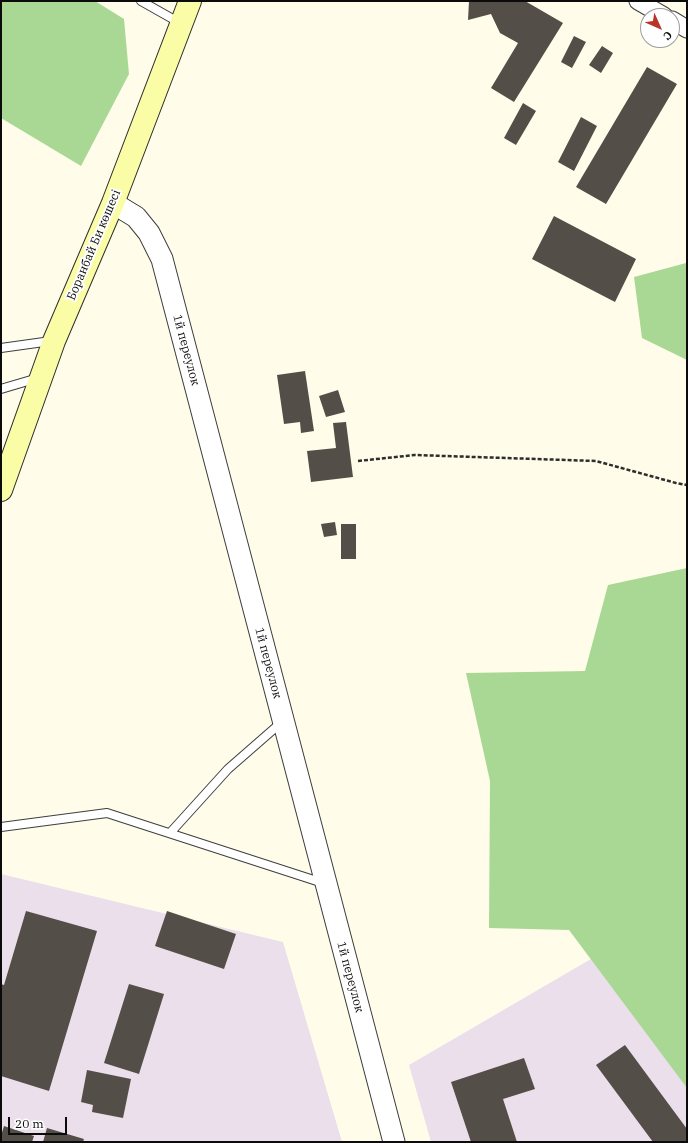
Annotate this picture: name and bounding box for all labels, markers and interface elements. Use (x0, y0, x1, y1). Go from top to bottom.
north arrow (640, 8, 680, 48)
text: С (660, 28, 675, 43)
street label: Боранбай Би көшесі (64, 188, 124, 302)
street label: 1й переулок (170, 313, 202, 387)
street label: 1й переулок (252, 626, 284, 700)
street label: 1й переулок (334, 940, 366, 1014)
scale bar (10, 1109, 69, 1135)
text: 20 m (15, 1116, 44, 1131)

